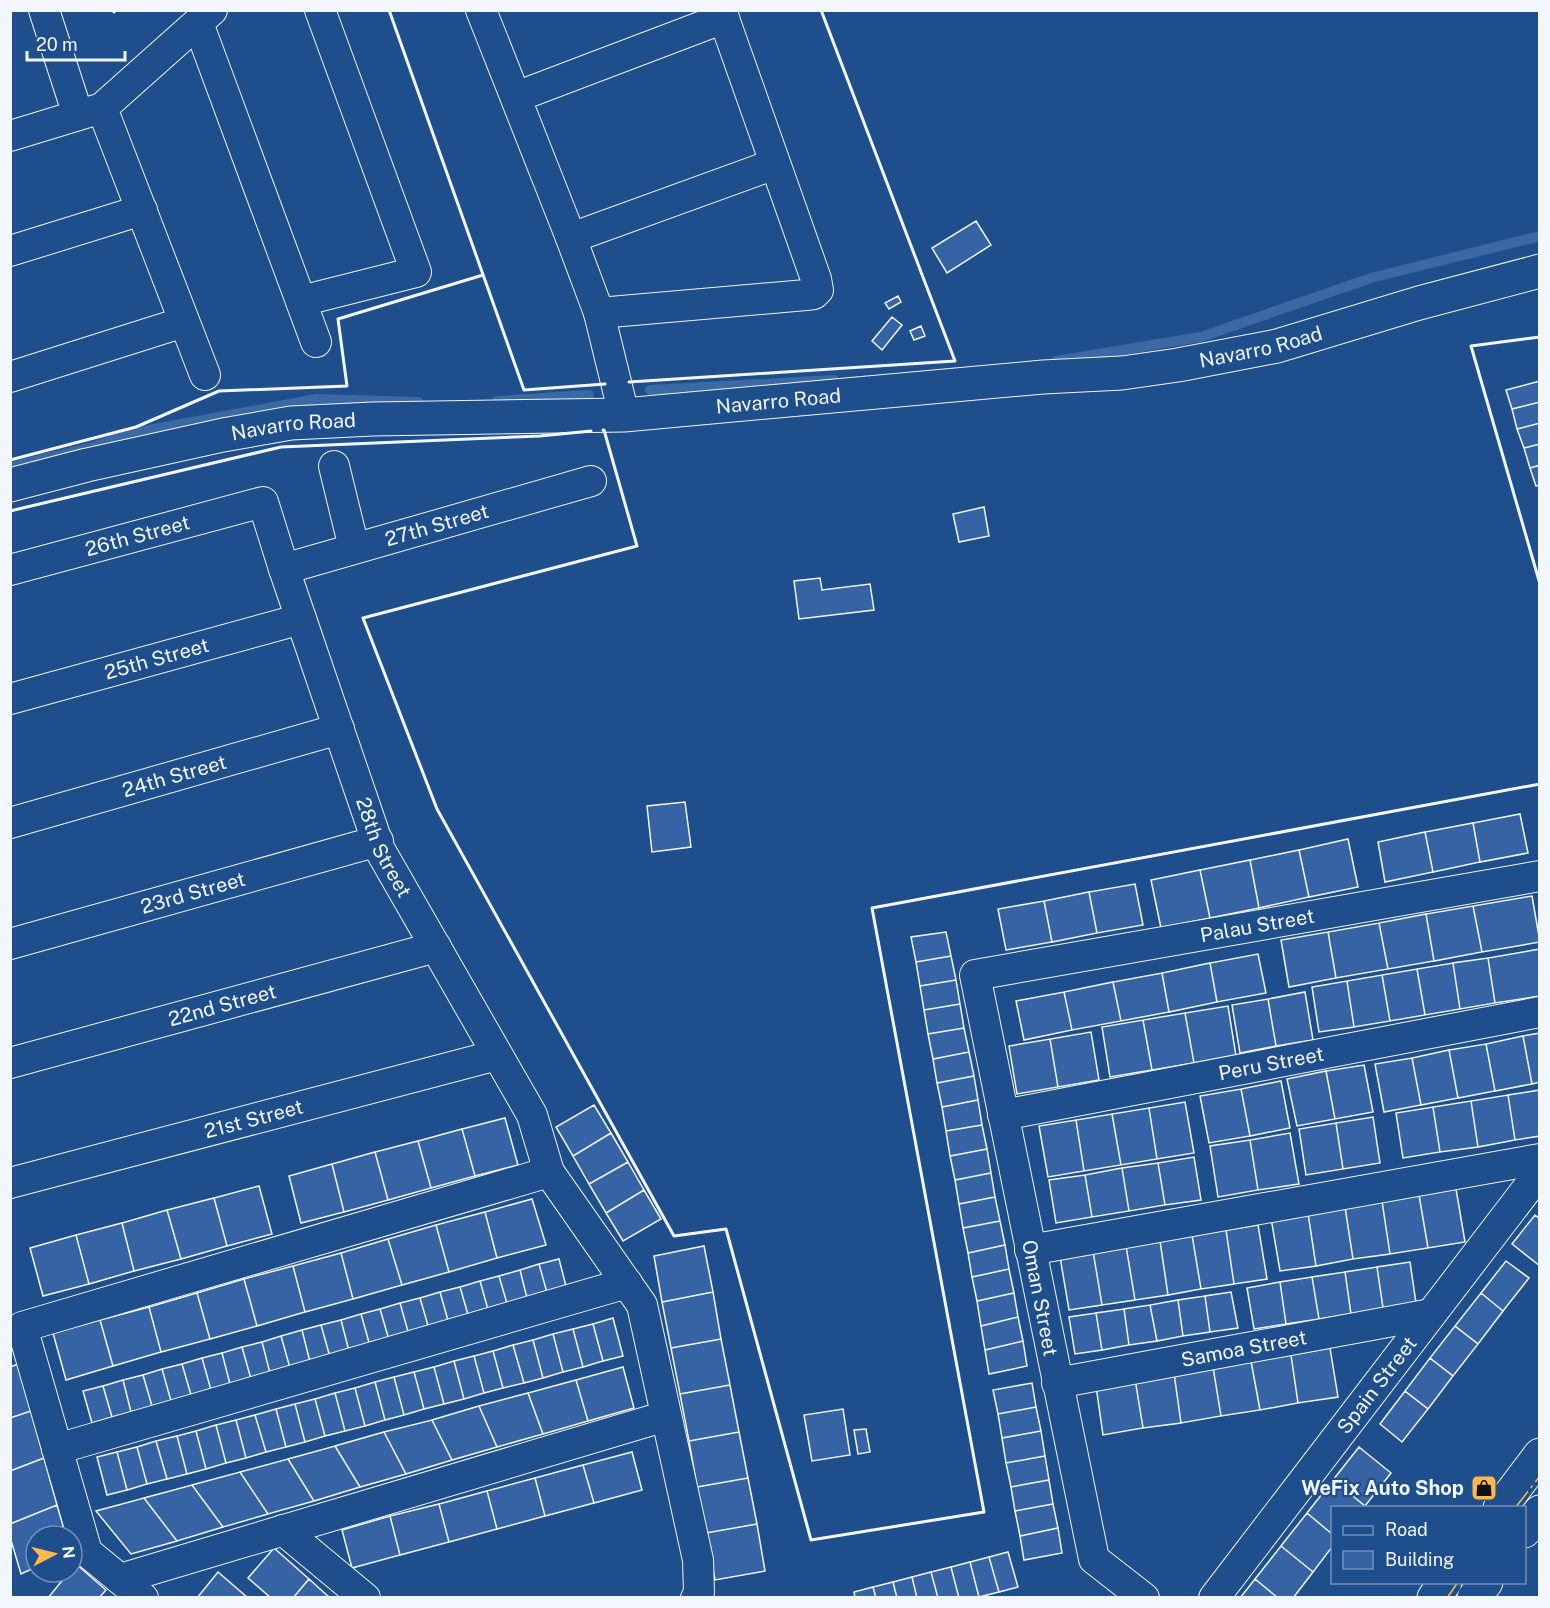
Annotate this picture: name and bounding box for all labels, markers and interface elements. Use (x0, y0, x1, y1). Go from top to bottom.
scale bar (27, 24, 124, 62)
text: 20 m (36, 34, 78, 55)
street label: Navarro Road (1197, 321, 1325, 373)
street label: Navarro Road (715, 383, 842, 419)
street label: Navarro Road (229, 408, 356, 445)
street label: 27th Street (382, 499, 491, 551)
street label: 26th Street (83, 510, 192, 561)
street label: 25th Street (102, 633, 212, 685)
street label: 24th Street (120, 750, 229, 802)
street label: 28th Street (351, 794, 417, 902)
street label: 23rd Street (138, 867, 248, 919)
street label: Palau Street (1198, 904, 1316, 947)
street label: 22nd Street (166, 979, 279, 1031)
street label: Peru Street (1216, 1042, 1326, 1085)
street label: 21st Street (202, 1094, 306, 1143)
street label: Oman Street (1017, 1238, 1063, 1358)
street label: Samoa Street (1179, 1325, 1309, 1372)
street label: Spain Street (1332, 1332, 1422, 1439)
shop icon: WeFix Auto Shop (1469, 1473, 1499, 1503)
place label: WeFix Auto Shop (1301, 1476, 1464, 1500)
legend (1331, 1506, 1526, 1584)
text: Road (1385, 1519, 1428, 1540)
north arrow (24, 1524, 84, 1584)
text: N (58, 1545, 79, 1560)
text: Building (1385, 1549, 1454, 1570)

